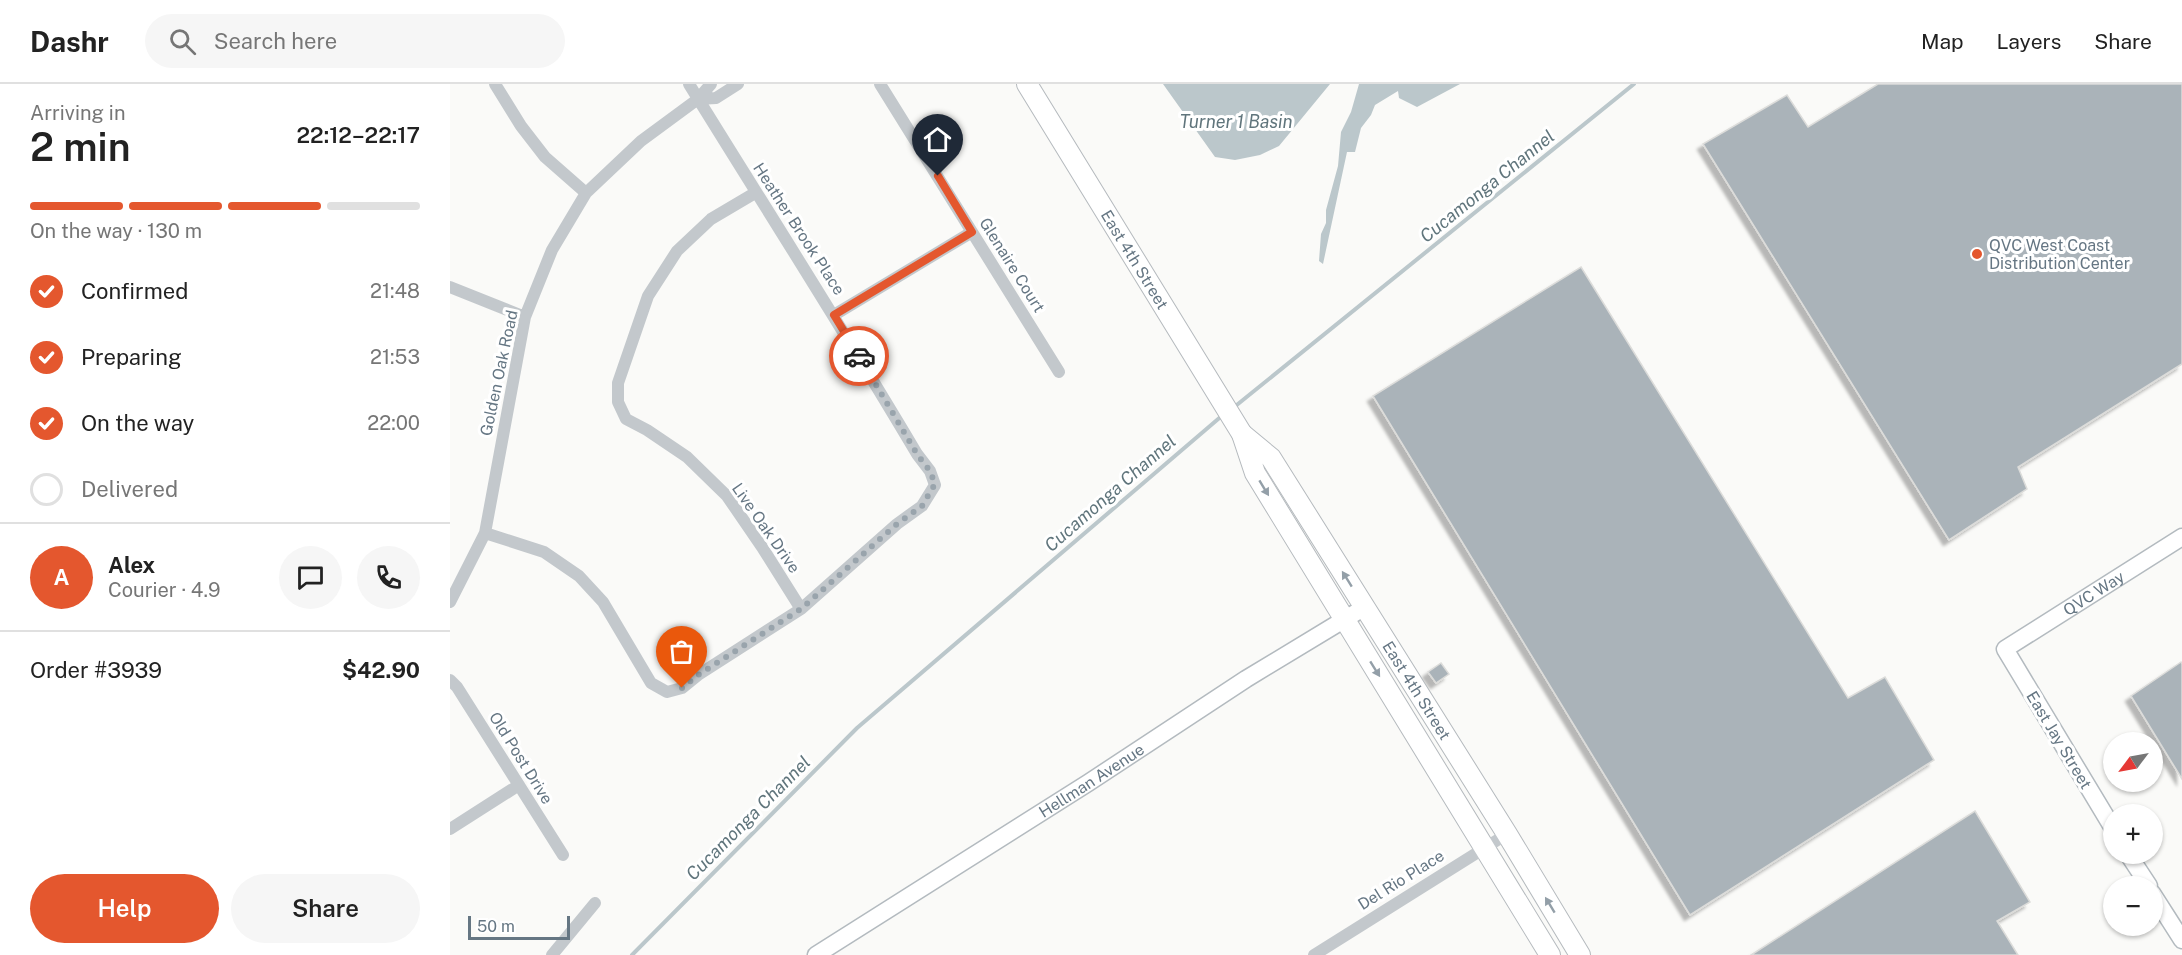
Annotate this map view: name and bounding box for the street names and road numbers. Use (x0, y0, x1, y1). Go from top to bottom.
street label: Heather Brook Place (749, 159, 849, 299)
street label: East 4th Street (1097, 206, 1172, 313)
street label: Glenaire Court (975, 214, 1049, 316)
street label: Golden Oak Road (476, 308, 522, 438)
street label: Live Oak Drive (728, 479, 804, 577)
street label: QVC Way (2059, 566, 2128, 619)
street label: East 4th Street (1379, 638, 1455, 743)
street label: East Jay Street (2022, 688, 2096, 792)
street label: Old Post Drive (485, 708, 557, 808)
street label: Hellman Avenue (1035, 739, 1147, 821)
street label: Del Rio Place (1354, 846, 1448, 914)

